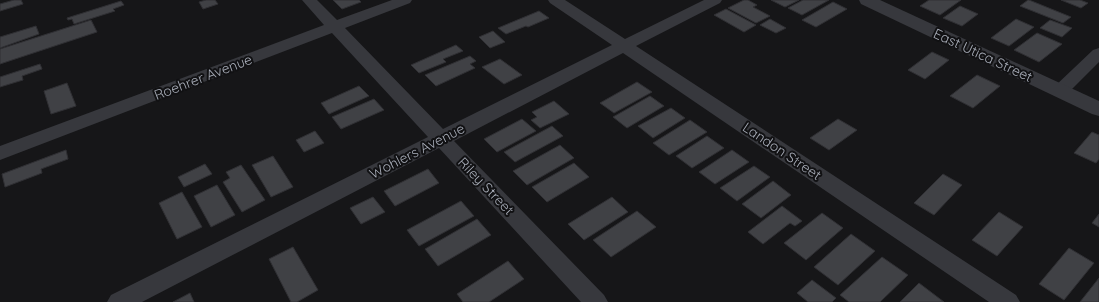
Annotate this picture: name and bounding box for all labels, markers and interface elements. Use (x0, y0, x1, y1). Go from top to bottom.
street label: East Utica Street (931, 24, 1036, 86)
street label: Roehrer Avenue (151, 50, 255, 104)
street label: Landon Street (739, 118, 825, 184)
street label: Wohlers Avenue (366, 119, 468, 183)
street label: Riley Street (454, 153, 518, 219)

